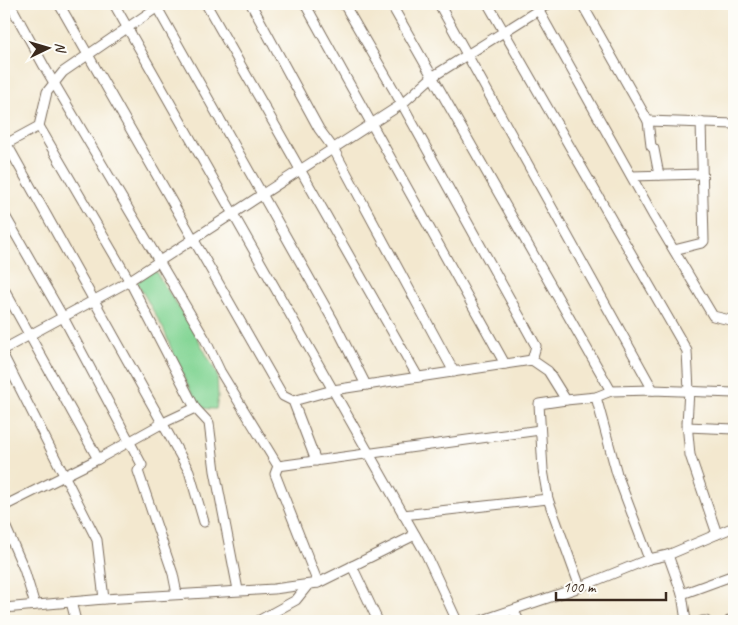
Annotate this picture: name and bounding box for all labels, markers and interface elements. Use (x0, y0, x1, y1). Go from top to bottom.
north arrow (22, 22, 72, 72)
text: N (52, 42, 70, 54)
scale bar (556, 570, 666, 602)
text: 100 m (563, 578, 597, 597)

